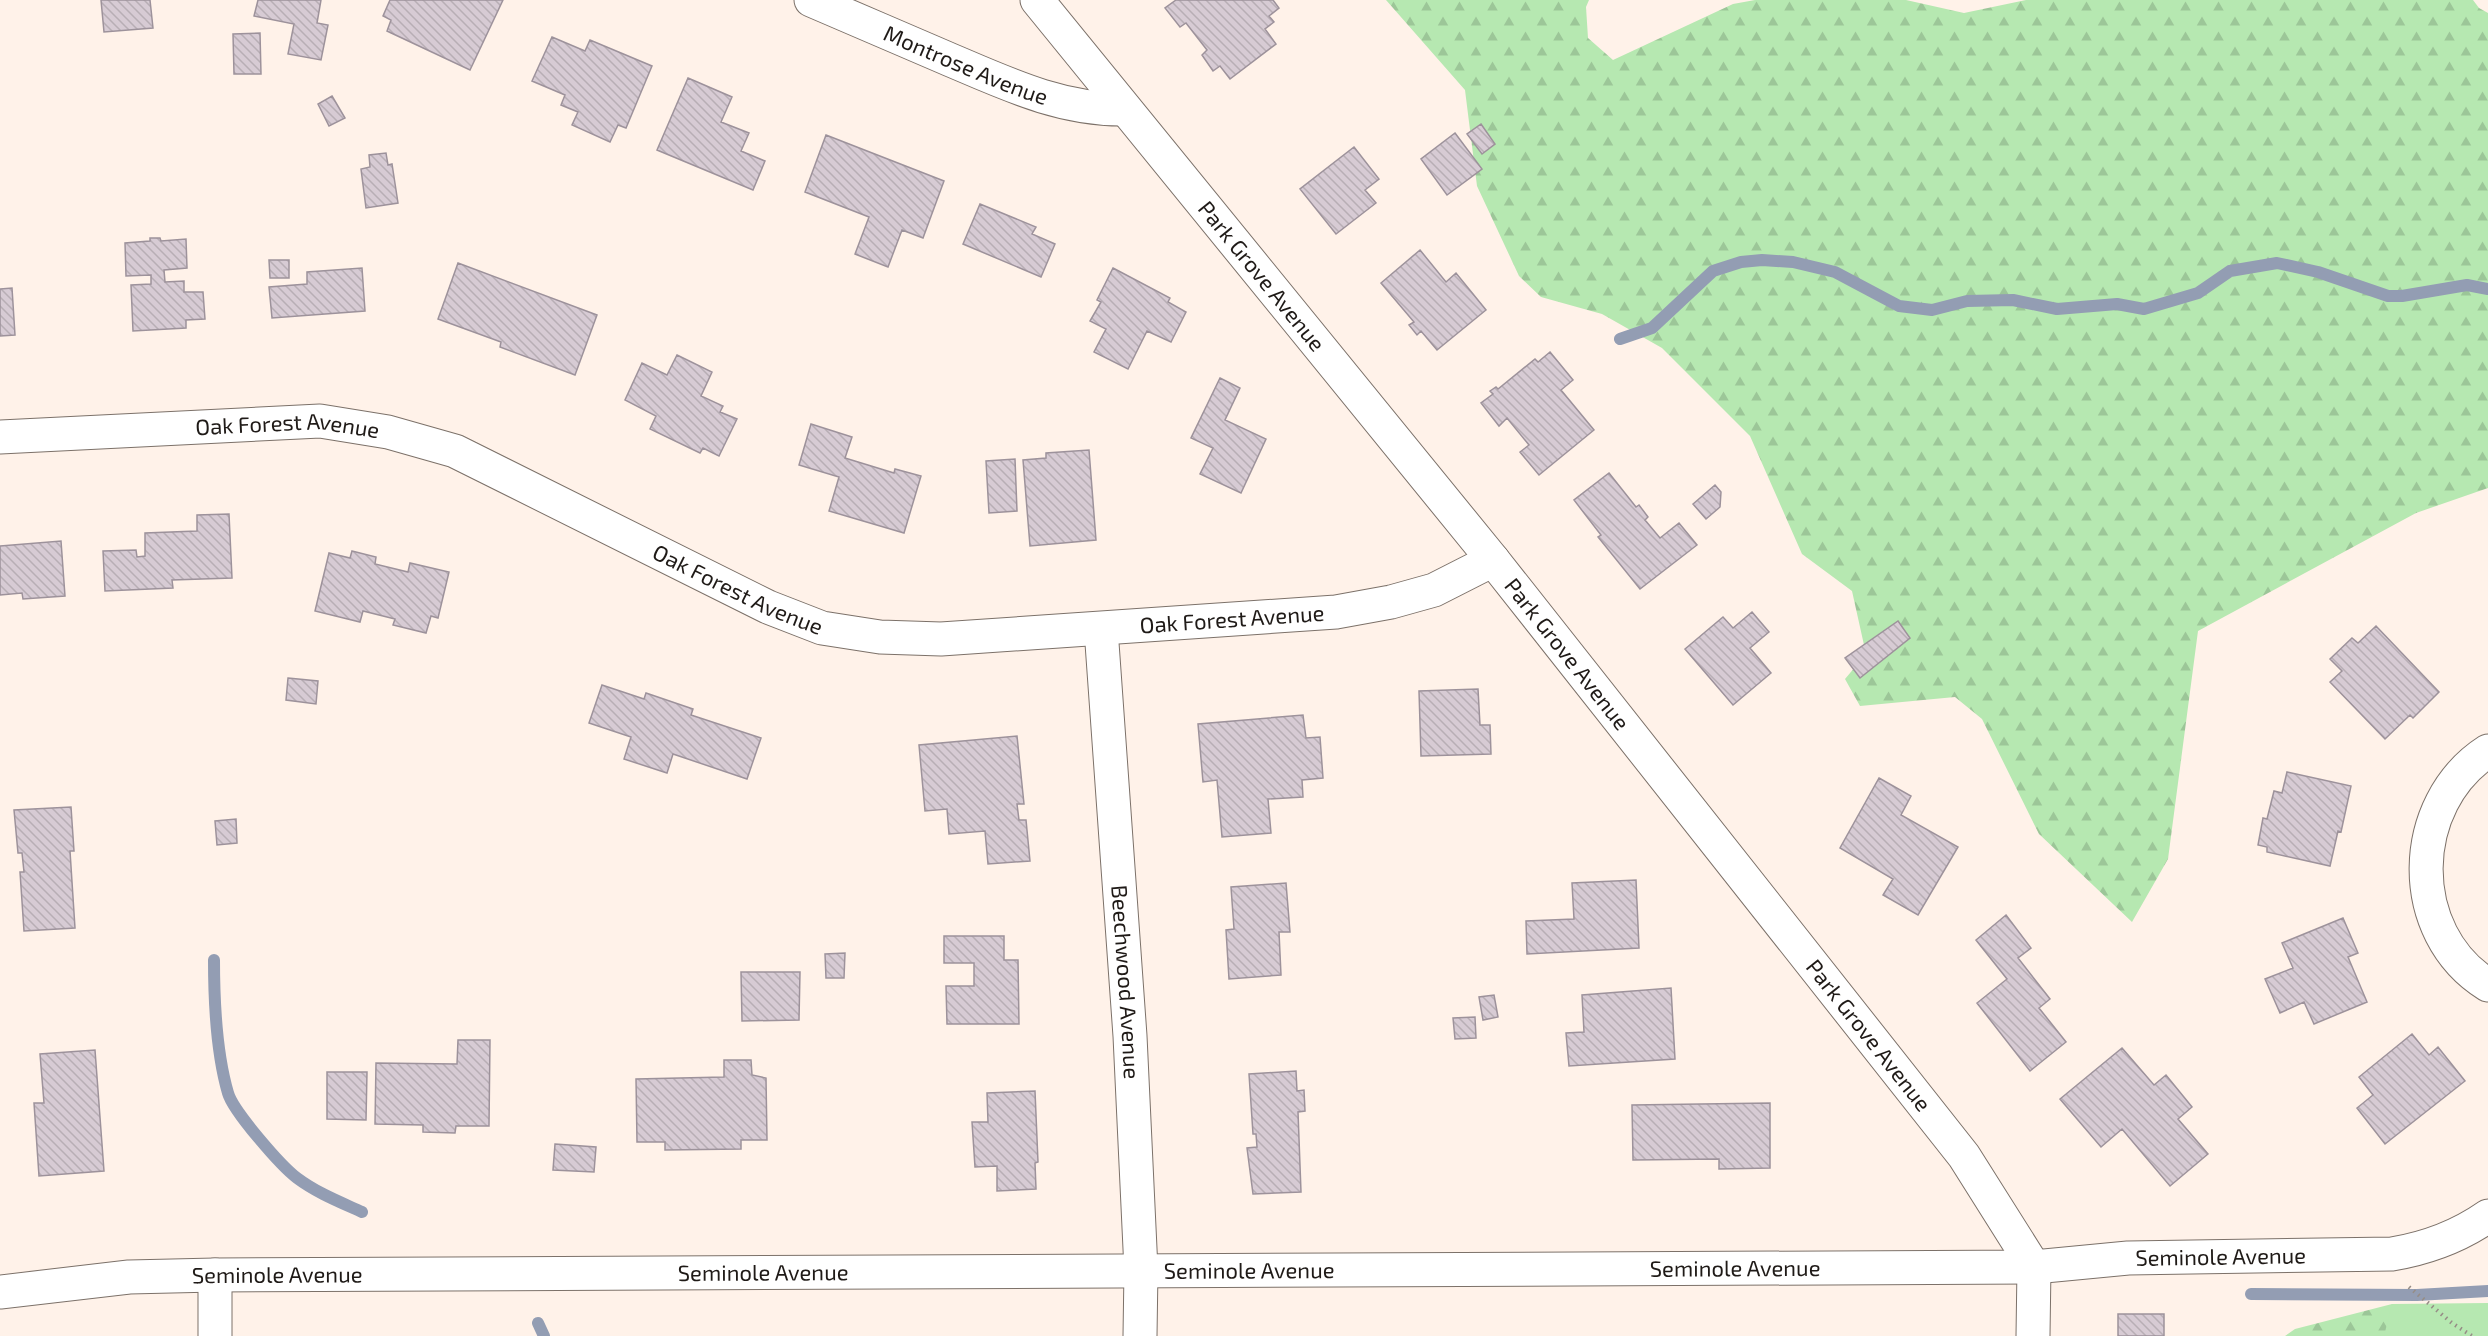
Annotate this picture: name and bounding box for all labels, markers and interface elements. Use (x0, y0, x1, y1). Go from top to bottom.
street label: Montrose Avenue (880, 19, 1051, 109)
street label: Park Grove Avenue (1194, 195, 1331, 356)
street label: Oak Forest Avenue (195, 407, 381, 442)
street label: Oak Forest Avenue (649, 538, 827, 639)
street label: Park Grove Avenue (1500, 572, 1636, 734)
street label: Oak Forest Avenue (1139, 599, 1325, 637)
street label: Beechwood Avenue (1107, 884, 1146, 1080)
street label: Park Grove Avenue (1802, 954, 1937, 1116)
street label: Seminole Avenue (2135, 1241, 2306, 1270)
street label: Seminole Avenue (1650, 1254, 1821, 1281)
street label: Seminole Avenue (1164, 1256, 1335, 1283)
street label: Seminole Avenue (678, 1258, 849, 1285)
street label: Seminole Avenue (191, 1260, 363, 1288)

